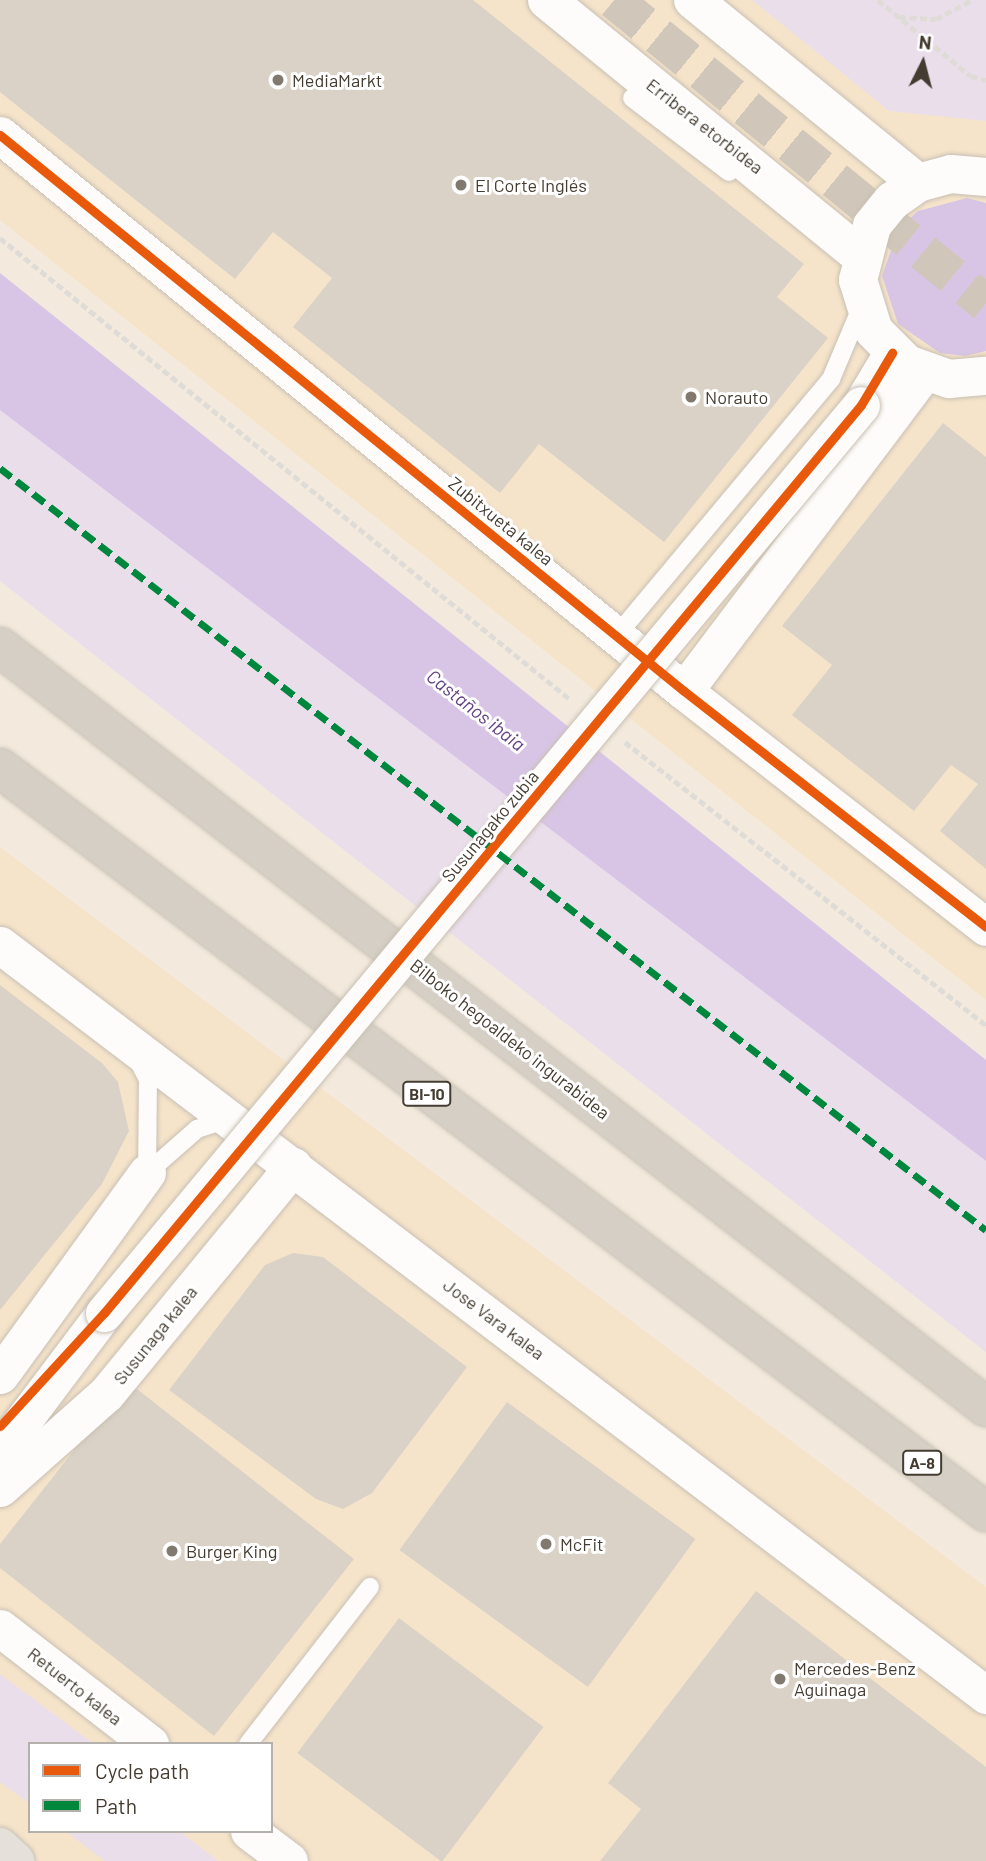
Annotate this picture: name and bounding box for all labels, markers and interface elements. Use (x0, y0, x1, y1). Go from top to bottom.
north arrow (888, 28, 958, 98)
text: N (918, 30, 933, 54)
place label: MediaMarkt (292, 69, 382, 91)
marker: MediaMarkt (270, 72, 286, 88)
street label: Erribera etorbidea (642, 74, 768, 178)
place label: El Corte Inglés (475, 174, 587, 196)
marker: El Corte Inglés (453, 177, 469, 193)
place label: Norauto (705, 386, 768, 408)
marker: Norauto (683, 389, 699, 405)
street label: Zubitxueta kalea (444, 472, 558, 570)
water label: Castaños ibaia (422, 664, 530, 756)
street label: Susunagako zubia (437, 766, 543, 886)
street label: Bilboko hegoaldeko ingurabidea (406, 954, 614, 1124)
road number: BI-10 (401, 1082, 453, 1106)
street label: Jose Vara kalea (439, 1274, 549, 1364)
street label: Susunaga kalea (109, 1281, 201, 1389)
road number: A-8 (901, 1450, 943, 1476)
place label: McFit (560, 1533, 604, 1555)
marker: McFit (538, 1536, 554, 1552)
place label: Burger King (186, 1540, 277, 1562)
marker: Burger King (164, 1543, 180, 1559)
street label: Retuerto kalea (24, 1643, 126, 1729)
place label: Mercedes-Benz Aguinaga (794, 1658, 915, 1700)
marker: Mercedes-Benz Aguinaga (772, 1671, 788, 1687)
legend (28, 1742, 273, 1833)
text: Cycle path (95, 1758, 189, 1783)
text: Path (95, 1793, 137, 1818)

